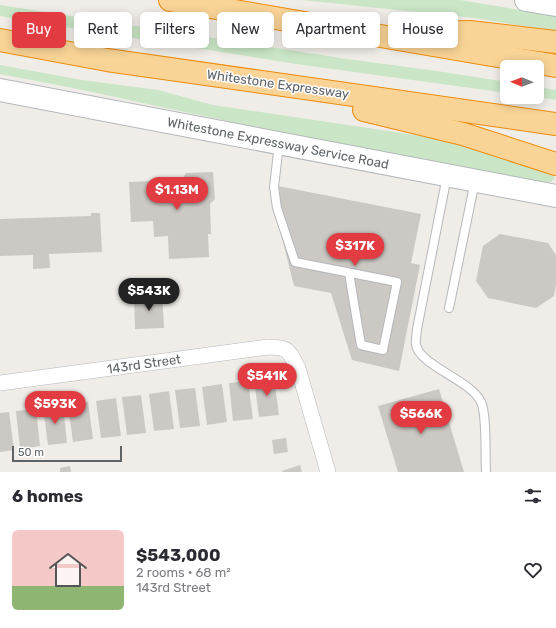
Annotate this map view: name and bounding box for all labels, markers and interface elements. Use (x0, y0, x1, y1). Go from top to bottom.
chip: Buy (12, 12, 66, 48)
chip: Rent (74, 12, 132, 48)
chip: Filters (140, 12, 209, 48)
chip: New (217, 12, 274, 48)
chip: Apartment (282, 12, 380, 48)
chip: House (388, 12, 458, 48)
north arrow (500, 60, 544, 104)
map controls (500, 60, 544, 104)
street label: Whitestone Expressway (206, 67, 350, 101)
street label: Whitestone Expressway Service Road (166, 114, 390, 172)
pin: $1.13M (144, 177, 210, 211)
text: $1.13M (155, 182, 199, 197)
pin: $317K (327, 233, 383, 267)
text: $317K (335, 238, 375, 253)
pin: $543K (121, 278, 177, 312)
text: $543K (127, 283, 171, 298)
street label: 143rd Street (106, 351, 182, 377)
pin: $541K (239, 363, 295, 397)
text: $541K (247, 368, 287, 383)
pin: $593K (27, 391, 83, 425)
text: $593K (34, 396, 76, 411)
pin: $566K (393, 401, 449, 435)
text: $566K (400, 406, 442, 421)
scale bar (12, 444, 122, 463)
text: 50 m (18, 446, 44, 459)
icon: filters (522, 485, 544, 507)
text: 6 homes (12, 486, 83, 506)
text: $543,000 (136, 545, 220, 565)
icon: home (44, 546, 92, 594)
icon: heart (522, 559, 544, 581)
text: 2 rooms · 68 m² (136, 565, 231, 580)
text: 143rd Street (136, 580, 211, 595)

